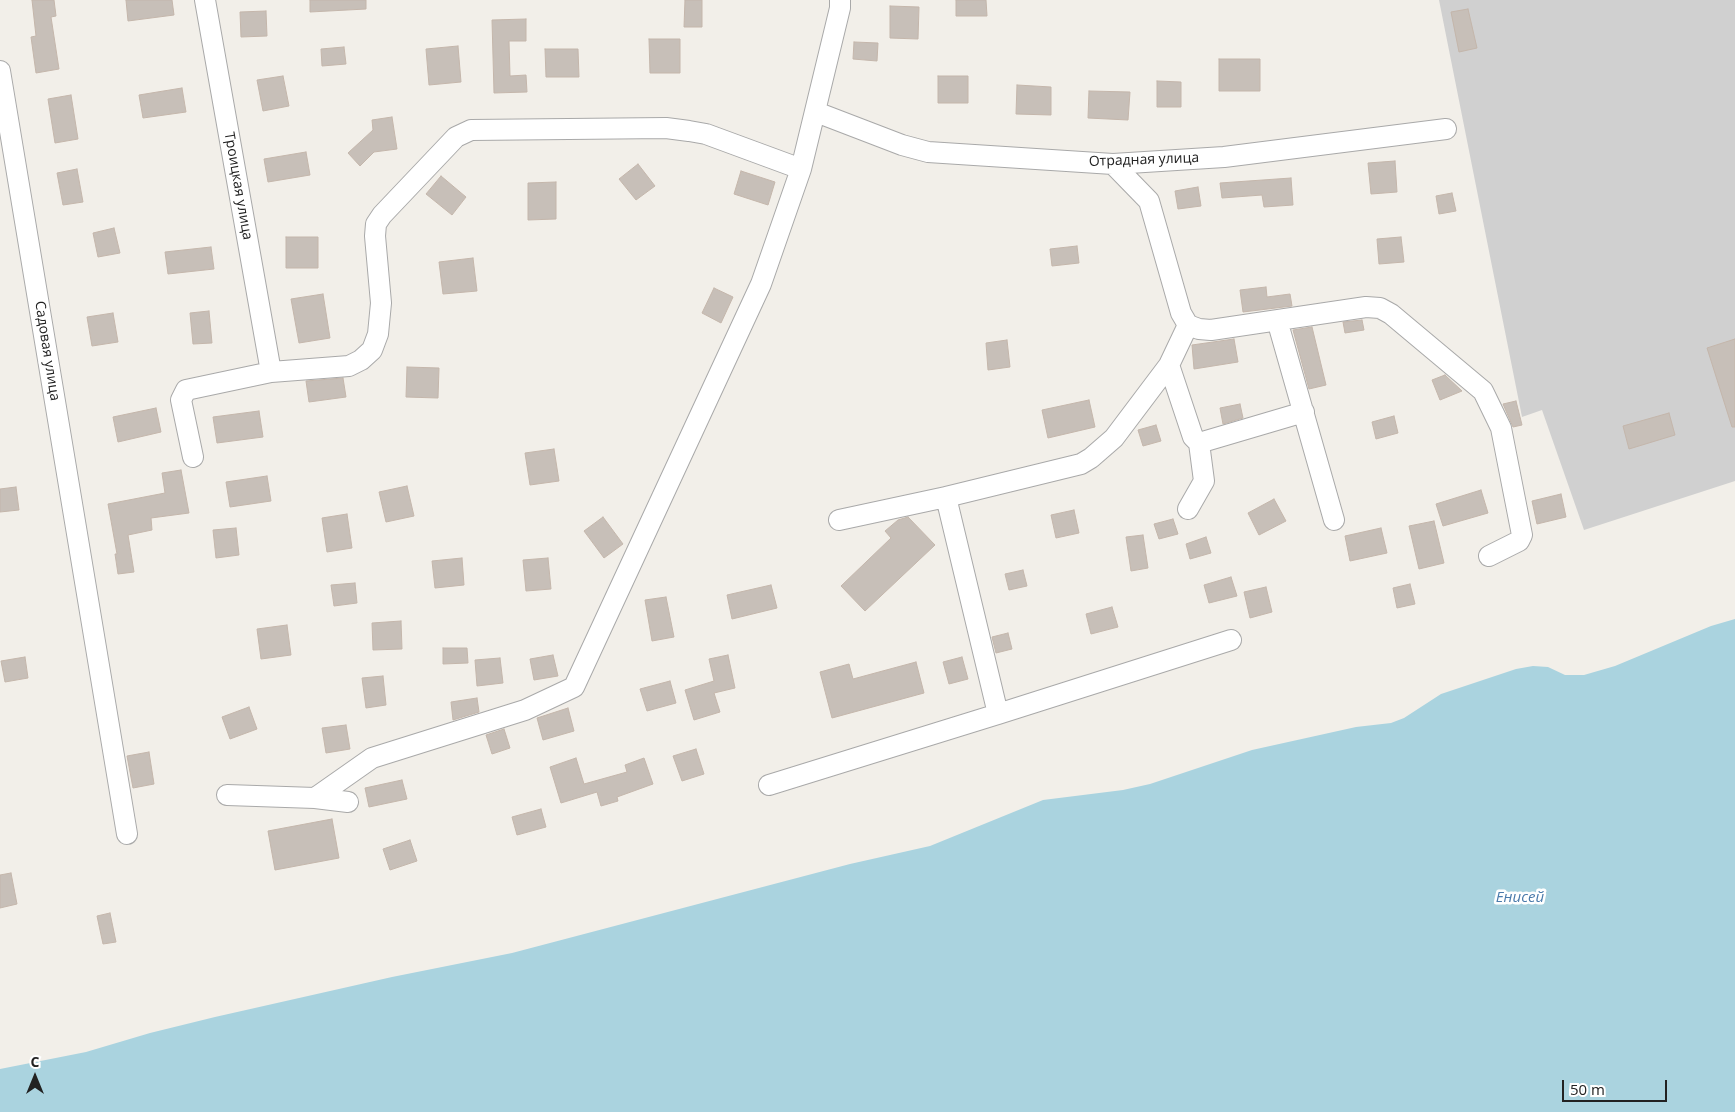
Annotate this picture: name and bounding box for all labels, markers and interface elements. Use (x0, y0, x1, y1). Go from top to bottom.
street label: Троицкая улица (220, 131, 256, 241)
street label: Отрадная улица (1089, 150, 1199, 170)
street label: Садовая улица (31, 300, 63, 402)
water label: Енисей (1496, 889, 1544, 907)
north arrow (10, 1052, 60, 1102)
text: С (31, 1052, 39, 1071)
scale bar (1565, 1070, 1670, 1102)
text: 50 m (1570, 1079, 1605, 1099)

